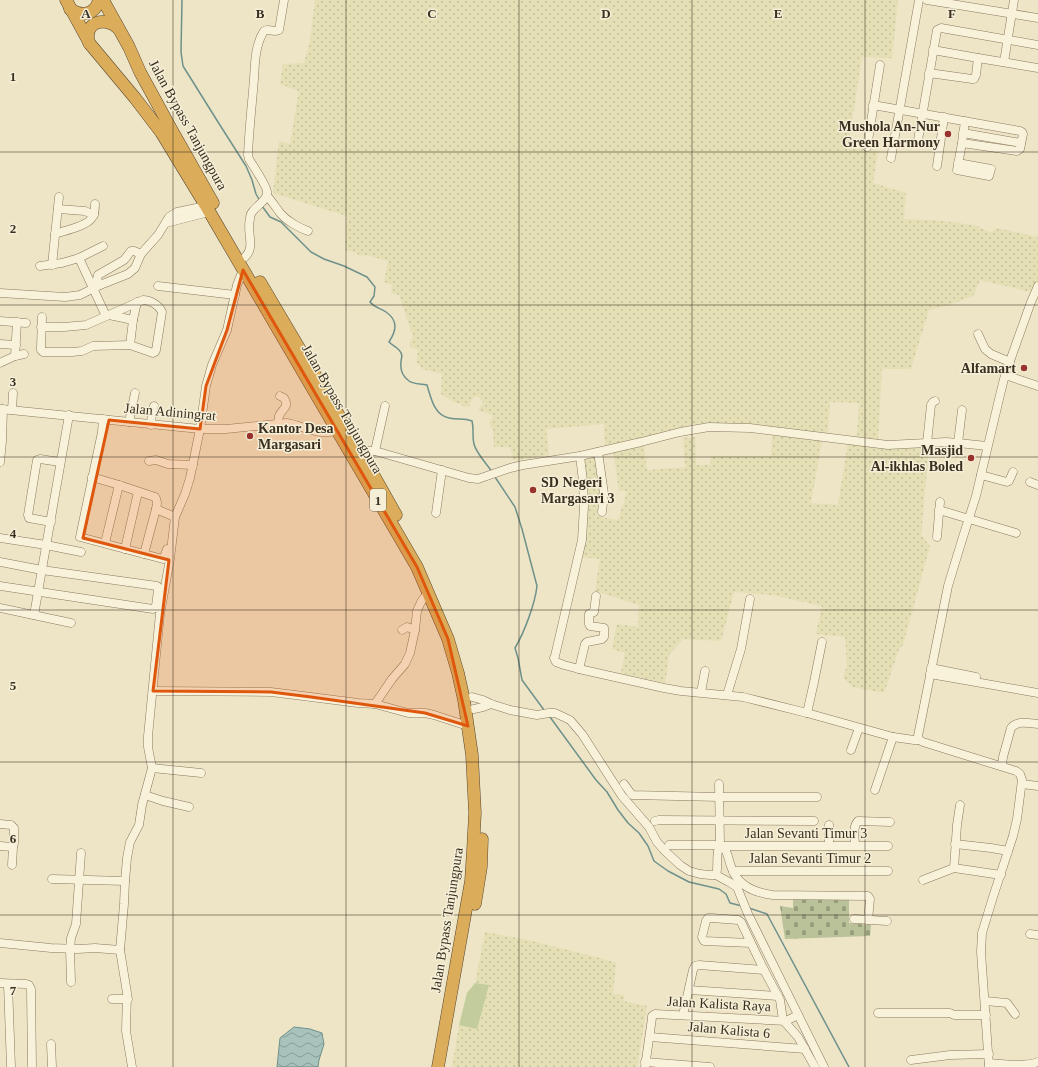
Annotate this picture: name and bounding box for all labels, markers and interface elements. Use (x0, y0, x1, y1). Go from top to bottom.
text: A (81, 6, 91, 21)
text: B (256, 6, 265, 21)
text: C (427, 6, 437, 21)
text: D (601, 6, 611, 21)
text: E (774, 6, 782, 21)
text: F (948, 6, 956, 21)
street label: Jalan Bypass Tanjungpura (146, 57, 230, 193)
text: 1 (10, 69, 16, 84)
place label: Mushola An-Nur Green Harmony (838, 119, 940, 150)
marker: Mushola An-Nur Green Harmony (943, 129, 953, 139)
text: 2 (10, 221, 16, 236)
street label: Jalan Bypass Tanjungpura (299, 342, 386, 477)
place label: Alfamart (961, 361, 1016, 376)
marker: Alfamart (1019, 363, 1029, 373)
text: 3 (10, 374, 17, 389)
street label: Jalan Adiningrat (123, 401, 217, 423)
place label: Kantor Desa Margasari (258, 421, 334, 452)
marker: Kantor Desa Margasari (245, 431, 255, 441)
place label: Masjid Al-ikhlas Boled (871, 443, 963, 474)
marker: Masjid Al-ikhlas Boled (966, 453, 976, 463)
place label: SD Negeri Margasari 3 (541, 475, 614, 506)
marker: SD Negeri Margasari 3 (528, 485, 538, 495)
road number: 1 (370, 489, 386, 511)
text: 4 (10, 526, 17, 541)
text: 5 (10, 678, 17, 693)
street label: Jalan Sevanti Timur 3 (745, 826, 867, 841)
text: 6 (10, 831, 17, 846)
street label: Jalan Bypass Tanjungpura (428, 846, 466, 994)
street label: Jalan Sevanti Timur 2 (749, 851, 871, 866)
text: 7 (10, 983, 17, 998)
street label: Jalan Kalista Raya (667, 994, 772, 1014)
street label: Jalan Kalista 6 (687, 1019, 771, 1041)

